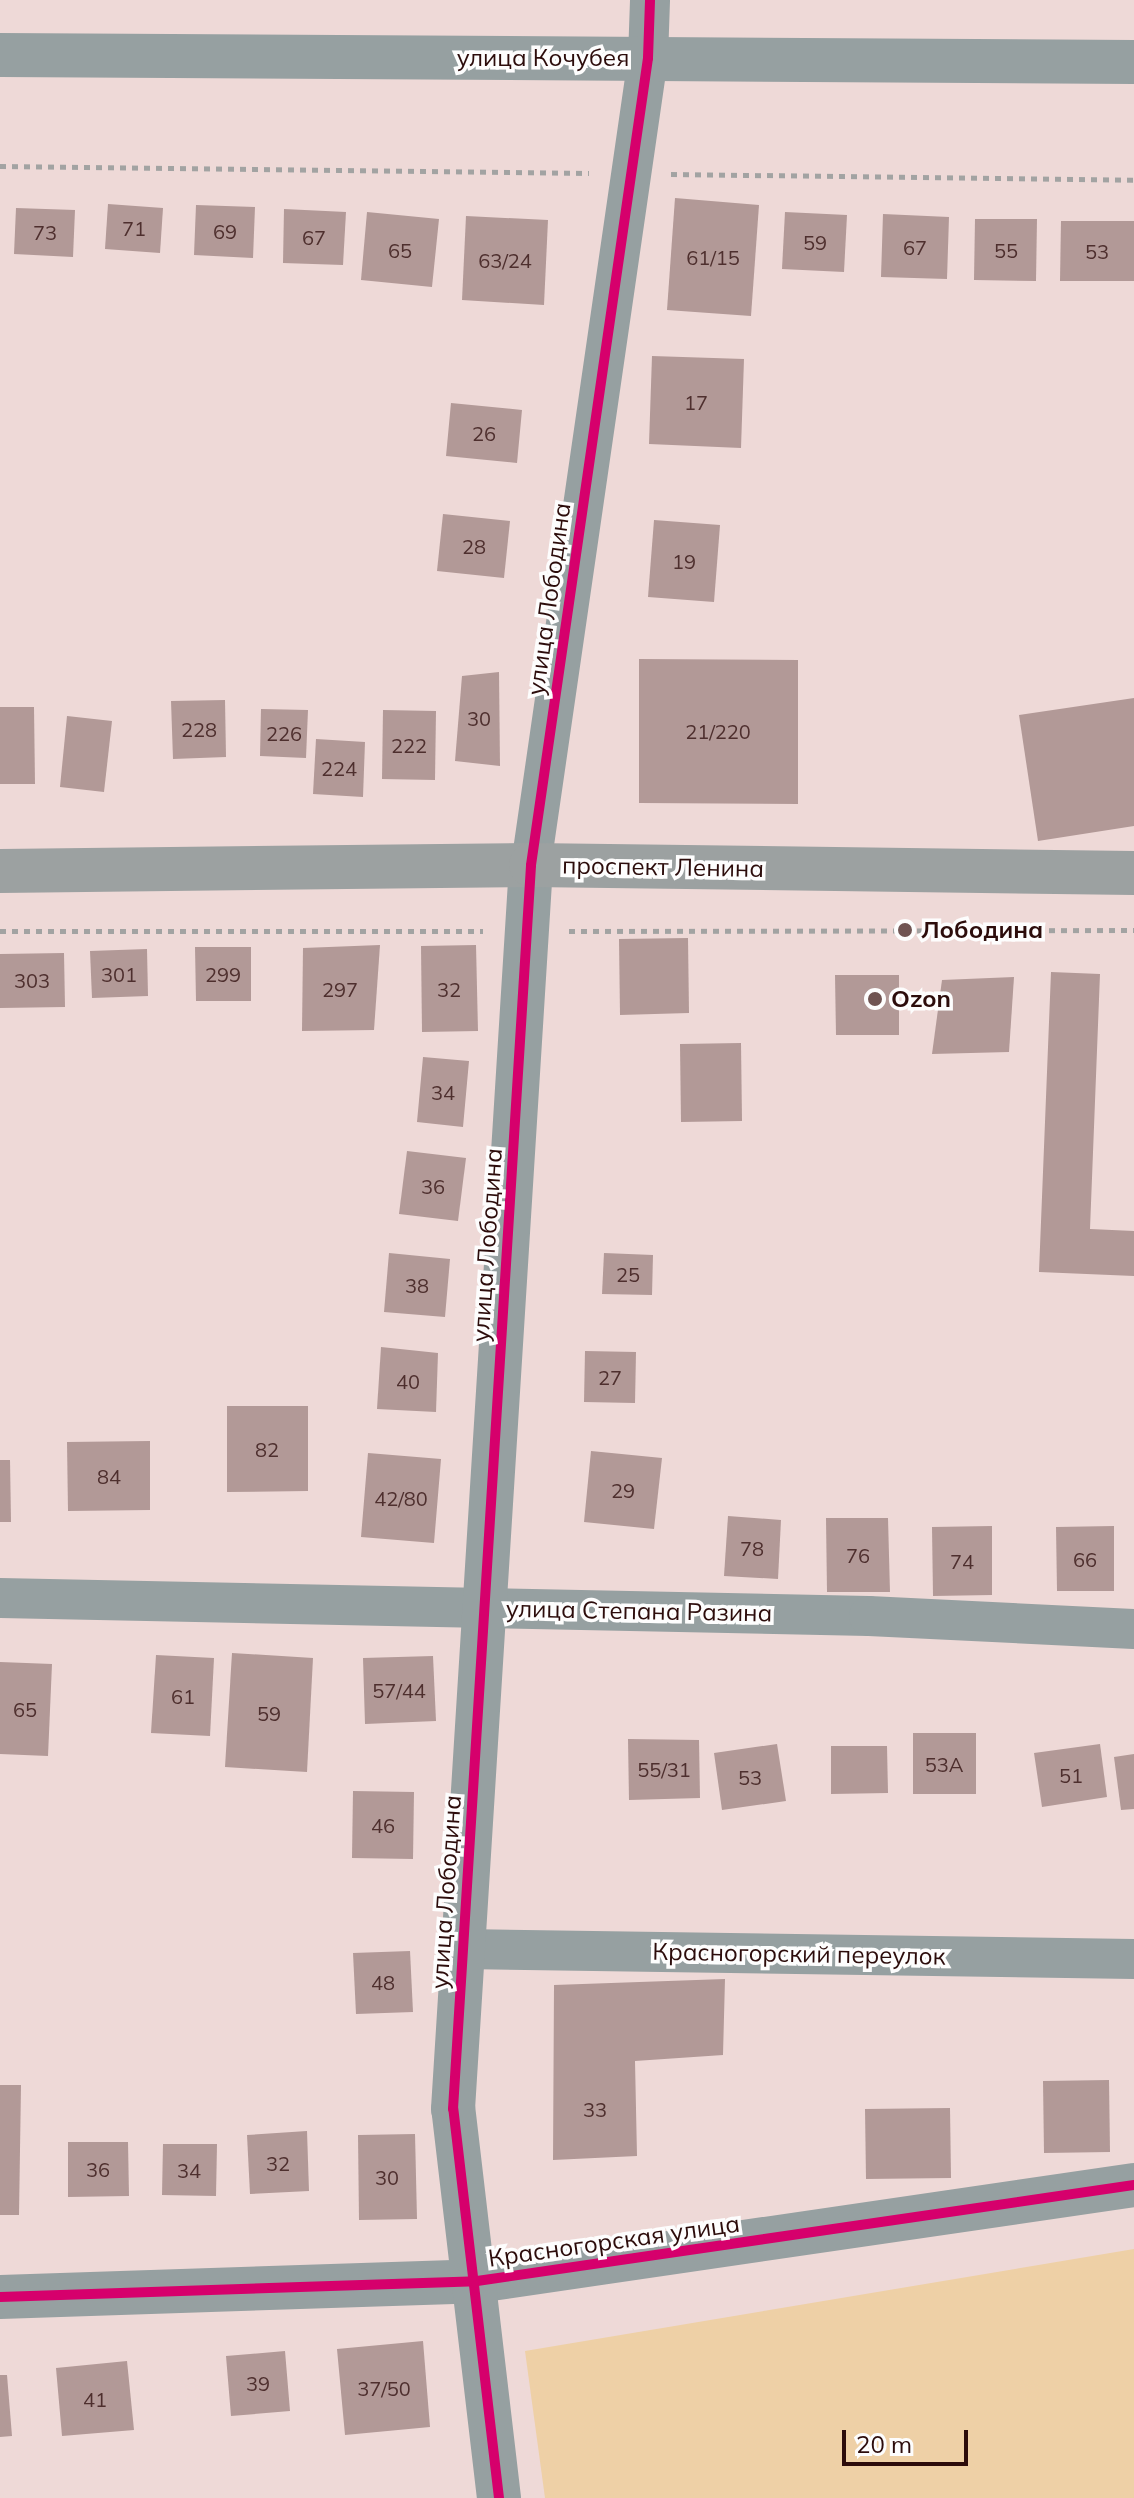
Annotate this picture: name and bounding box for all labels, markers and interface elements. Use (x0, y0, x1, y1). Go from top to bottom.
street label: улица Кочубея (457, 44, 629, 72)
house number: 71 (122, 216, 146, 240)
house number: 69 (213, 219, 237, 243)
house number: 73 (33, 220, 57, 244)
house number: 67 (302, 225, 326, 249)
house number: 59 (803, 230, 827, 254)
house number: 67 (903, 235, 927, 259)
house number: 65 (388, 238, 412, 262)
house number: 55 (994, 238, 1018, 262)
house number: 53 (1085, 239, 1109, 263)
house number: 61/15 (686, 245, 740, 269)
house number: 63/24 (478, 248, 532, 272)
house number: 17 (684, 390, 708, 414)
house number: 26 (472, 421, 496, 445)
street label: улица Лободина (521, 501, 577, 697)
house number: 28 (462, 534, 486, 558)
house number: 19 (672, 549, 696, 573)
house number: 30 (467, 706, 491, 730)
house number: 228 (181, 717, 217, 741)
house number: 21/220 (685, 719, 751, 743)
house number: 226 (266, 721, 302, 745)
house number: 222 (391, 733, 427, 757)
house number: 224 (321, 756, 357, 780)
street label: проспект Ленина (562, 851, 764, 883)
place label: Лободина (921, 916, 1043, 944)
marker: Лободина (896, 921, 914, 939)
house number: 301 (101, 962, 137, 986)
house number: 299 (205, 962, 241, 986)
house number: 303 (14, 968, 50, 992)
house number: 297 (322, 977, 358, 1001)
house number: 32 (437, 977, 461, 1001)
place label: Ozon (891, 985, 951, 1013)
marker: Ozon (866, 990, 884, 1008)
house number: 34 (431, 1080, 455, 1104)
street label: улица Лободина (466, 1147, 508, 1343)
house number: 36 (421, 1174, 445, 1198)
house number: 25 (616, 1262, 640, 1286)
house number: 38 (405, 1273, 429, 1297)
house number: 27 (598, 1365, 622, 1389)
house number: 40 (396, 1369, 420, 1393)
house number: 82 (255, 1437, 279, 1461)
house number: 84 (97, 1464, 121, 1488)
house number: 29 (611, 1478, 635, 1502)
house number: 42/80 (374, 1486, 428, 1510)
house number: 78 (740, 1536, 764, 1560)
house number: 76 (846, 1543, 870, 1567)
house number: 66 (1073, 1547, 1097, 1571)
house number: 74 (950, 1549, 974, 1573)
street label: улица Степана Разина (506, 1594, 772, 1628)
house number: 57/44 (372, 1678, 426, 1702)
house number: 61 (171, 1684, 195, 1708)
house number: 65 (13, 1697, 37, 1721)
house number: 59 (257, 1701, 281, 1725)
house number: 53А (925, 1752, 963, 1776)
house number: 55/31 (637, 1757, 691, 1781)
house number: 51 (1059, 1763, 1083, 1787)
house number: 53 (738, 1765, 762, 1789)
street label: улица Лободина (425, 1794, 467, 1990)
house number: 46 (371, 1813, 395, 1837)
street label: Красногорский переулок (652, 1937, 946, 1971)
house number: 48 (371, 1970, 395, 1994)
house number: 33 (583, 2097, 607, 2121)
house number: 32 (266, 2151, 290, 2175)
house number: 36 (86, 2157, 110, 2181)
house number: 34 (177, 2158, 201, 2182)
house number: 30 (375, 2165, 399, 2189)
street label: Красногорская улица (486, 2209, 742, 2273)
house number: 39 (246, 2371, 270, 2395)
house number: 37/50 (357, 2376, 411, 2400)
house number: 41 (83, 2387, 107, 2411)
scale bar (846, 2414, 972, 2464)
text: 20 m (856, 2429, 912, 2459)

